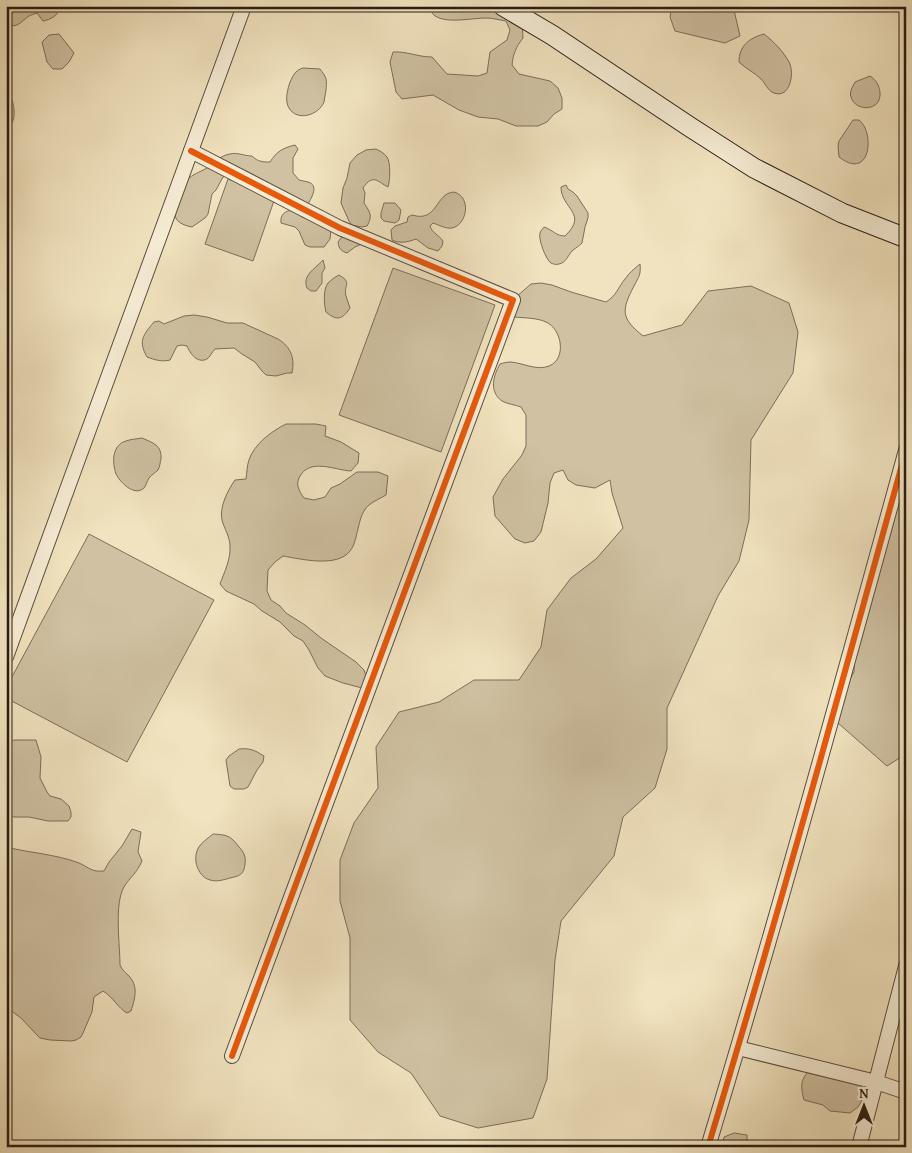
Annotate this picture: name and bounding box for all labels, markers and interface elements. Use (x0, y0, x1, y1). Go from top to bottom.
north arrow (840, 1080, 890, 1130)
text: N (859, 1083, 869, 1103)

